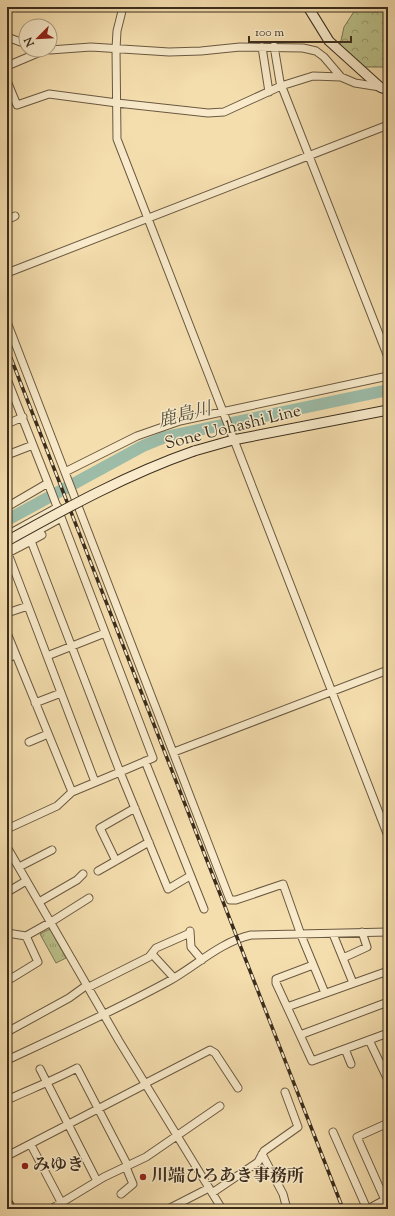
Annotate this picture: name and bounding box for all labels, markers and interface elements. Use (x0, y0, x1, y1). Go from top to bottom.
north arrow (18, 18, 58, 58)
scale bar (249, 18, 351, 44)
text: 100 m (255, 24, 284, 42)
text: N (21, 34, 39, 50)
water label: 鹿島川 (156, 396, 216, 435)
street label: Sone Uohashi Line (162, 399, 304, 457)
place label: みゆき (33, 1154, 84, 1178)
marker: みゆき (20, 1161, 30, 1171)
place label: 川端ひろあき事務所 (151, 1165, 304, 1189)
marker: 川端ひろあき事務所 (138, 1172, 148, 1182)

